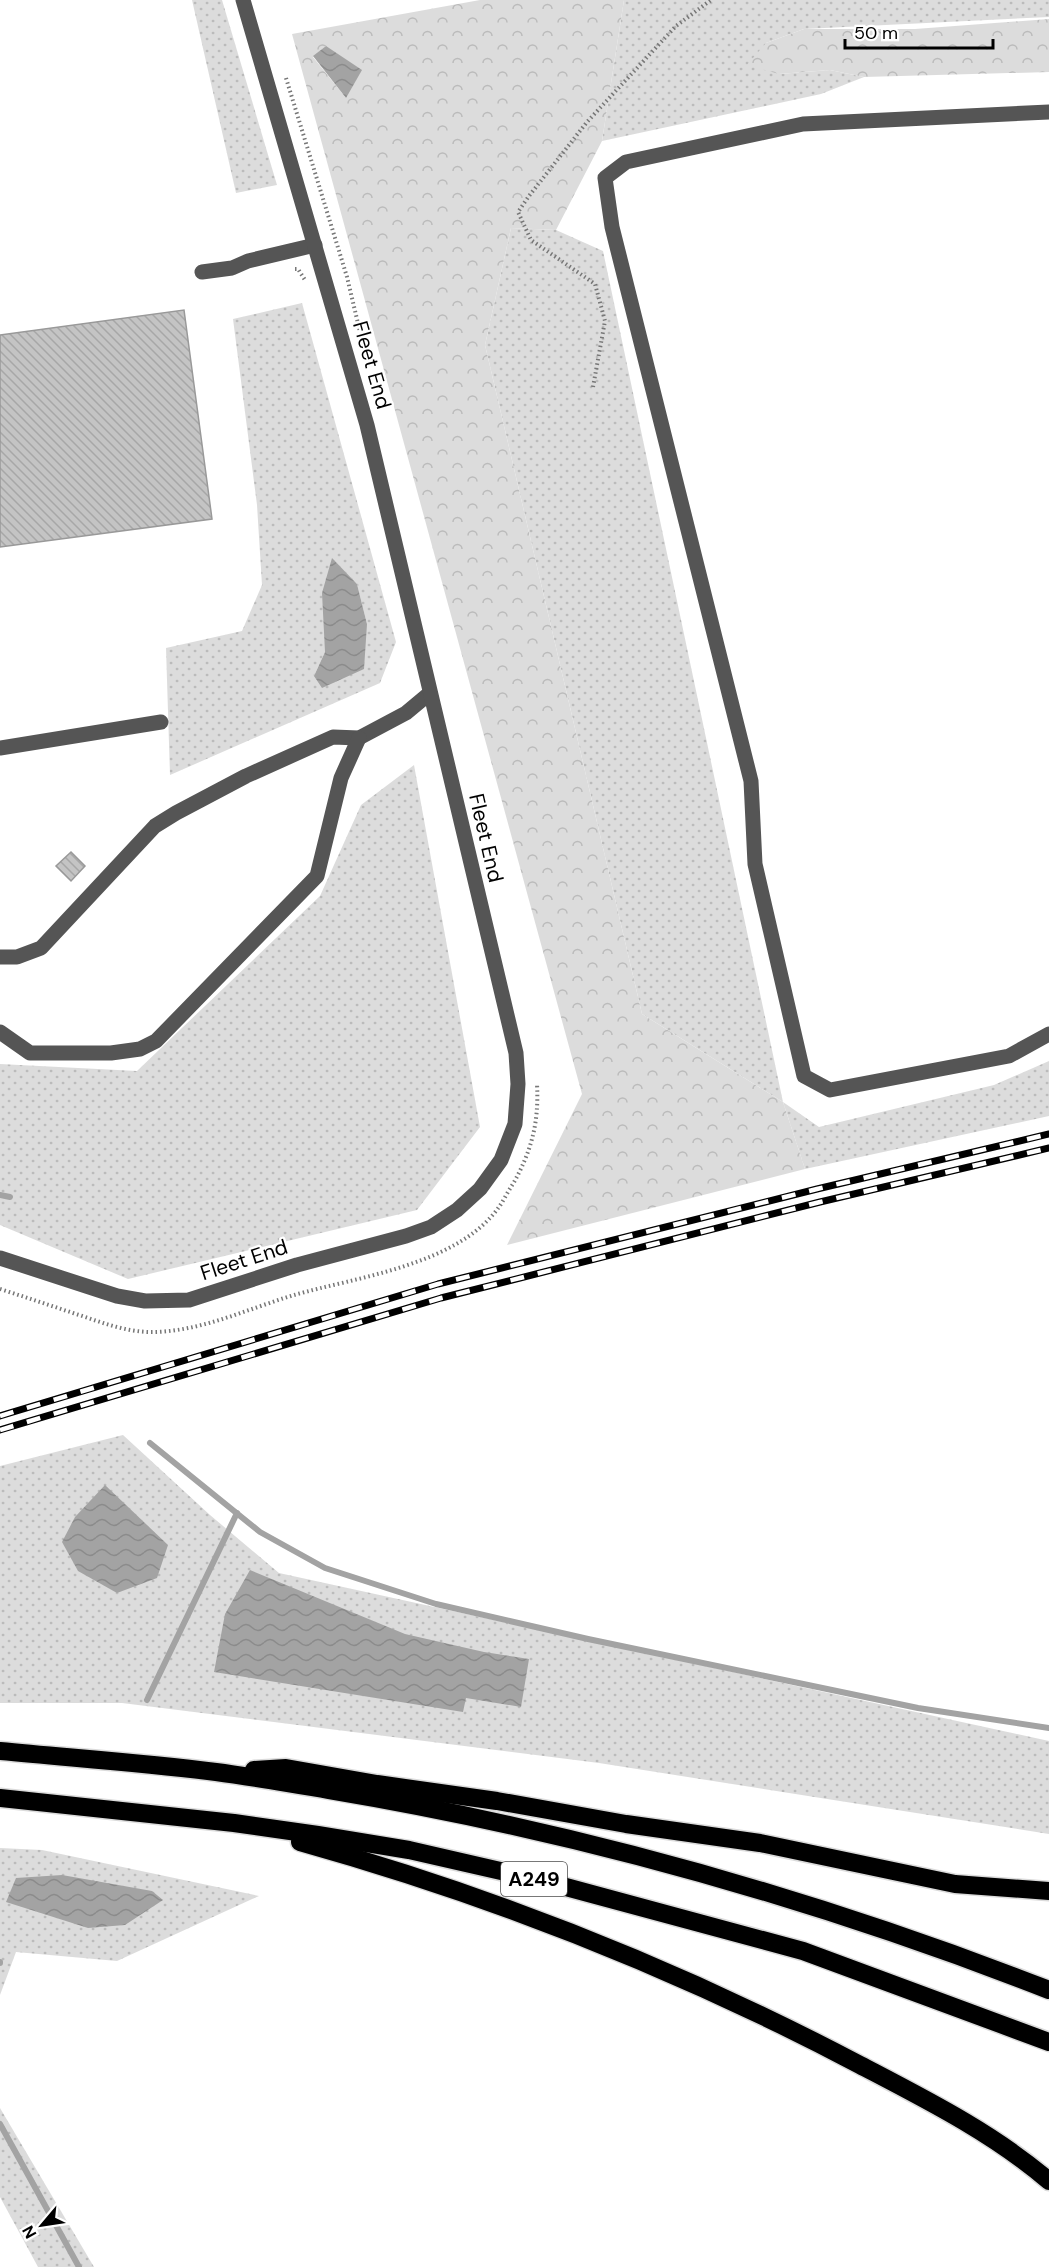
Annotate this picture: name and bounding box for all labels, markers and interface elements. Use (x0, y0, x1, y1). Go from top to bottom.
scale bar (845, 12, 994, 50)
text: 50 m (854, 21, 898, 45)
street label: Fleet End (346, 318, 398, 412)
street label: Fleet End (462, 791, 510, 885)
street label: Fleet End (197, 1233, 291, 1287)
road number: A249 (501, 1862, 567, 1896)
north arrow (12, 2195, 72, 2255)
text: N (17, 2222, 41, 2242)

